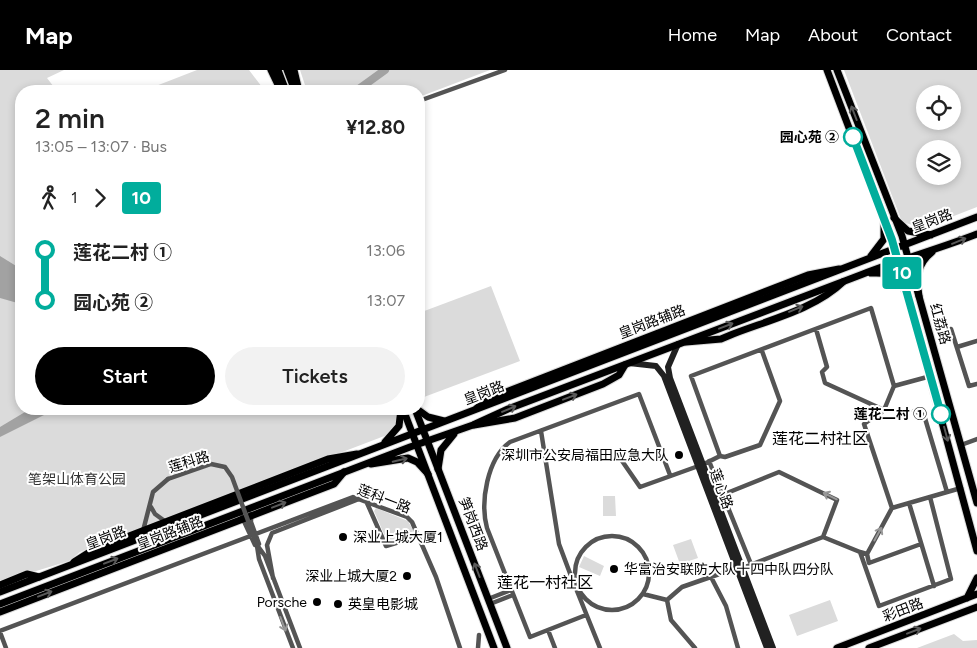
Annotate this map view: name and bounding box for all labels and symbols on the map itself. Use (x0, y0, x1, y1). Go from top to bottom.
one-way arrow (849, 106, 858, 121)
marker: 园心苑 ② (843, 127, 863, 147)
place label: 园心苑 ② (780, 129, 839, 146)
street label: 皇岗路 (909, 206, 955, 236)
one-way arrow (951, 236, 967, 245)
line badge: 10 (880, 257, 924, 289)
street label: 红荔路 (926, 301, 954, 347)
street label: 皇岗路辅路 (616, 302, 688, 342)
one-way arrow (788, 304, 803, 313)
one-way arrow (718, 321, 733, 330)
street label: 皇岗路 (461, 378, 507, 408)
one-way arrow (562, 392, 577, 401)
one-way arrow (501, 404, 516, 414)
marker: 莲花二村 ① (931, 404, 951, 424)
place label: 莲花二村 ① (854, 406, 927, 423)
one-way arrow (942, 425, 952, 441)
district label: 莲花二村社区 (772, 429, 868, 448)
place label: 深圳市公安局福田应急大队 (501, 447, 669, 464)
street label: 莲科路 (166, 448, 212, 476)
marker: 深圳市公安局福田应急大队 (673, 449, 685, 461)
one-way arrow (391, 455, 407, 464)
street label: 莲心路 (706, 466, 736, 512)
park label: 笔架山体育公园 (28, 471, 126, 488)
street label: 莲科一路 (355, 481, 413, 517)
one-way arrow (822, 491, 837, 501)
street label: 笋岗西路 (455, 495, 491, 553)
one-way arrow (271, 500, 286, 509)
street label: 皇岗路辅路 (134, 513, 206, 553)
street label: 皇岗路 (83, 523, 129, 553)
one-way arrow (873, 528, 883, 542)
place label: 深业上城大厦1 (353, 529, 443, 546)
marker: 深业上城大厦1 (337, 531, 349, 543)
one-way arrow (103, 556, 118, 565)
place label: 华富治安联防大队十四中队四分队 (624, 561, 834, 578)
one-way arrow (472, 563, 481, 578)
marker: 华富治安联防大队十四中队四分队 (608, 563, 620, 575)
place label: 深业上城大厦2 (305, 568, 397, 585)
marker: 深业上城大厦2 (401, 570, 413, 582)
district label: 莲花一村社区 (497, 573, 593, 592)
one-way arrow (37, 589, 53, 598)
place label: Porsche (257, 594, 307, 611)
street label: 彩田路 (880, 595, 926, 625)
marker: Porsche (311, 596, 323, 608)
place label: 英皇电影城 (348, 596, 418, 613)
marker: 英皇电影城 (332, 598, 344, 610)
one-way arrow (279, 616, 288, 631)
one-way arrow (907, 625, 922, 634)

